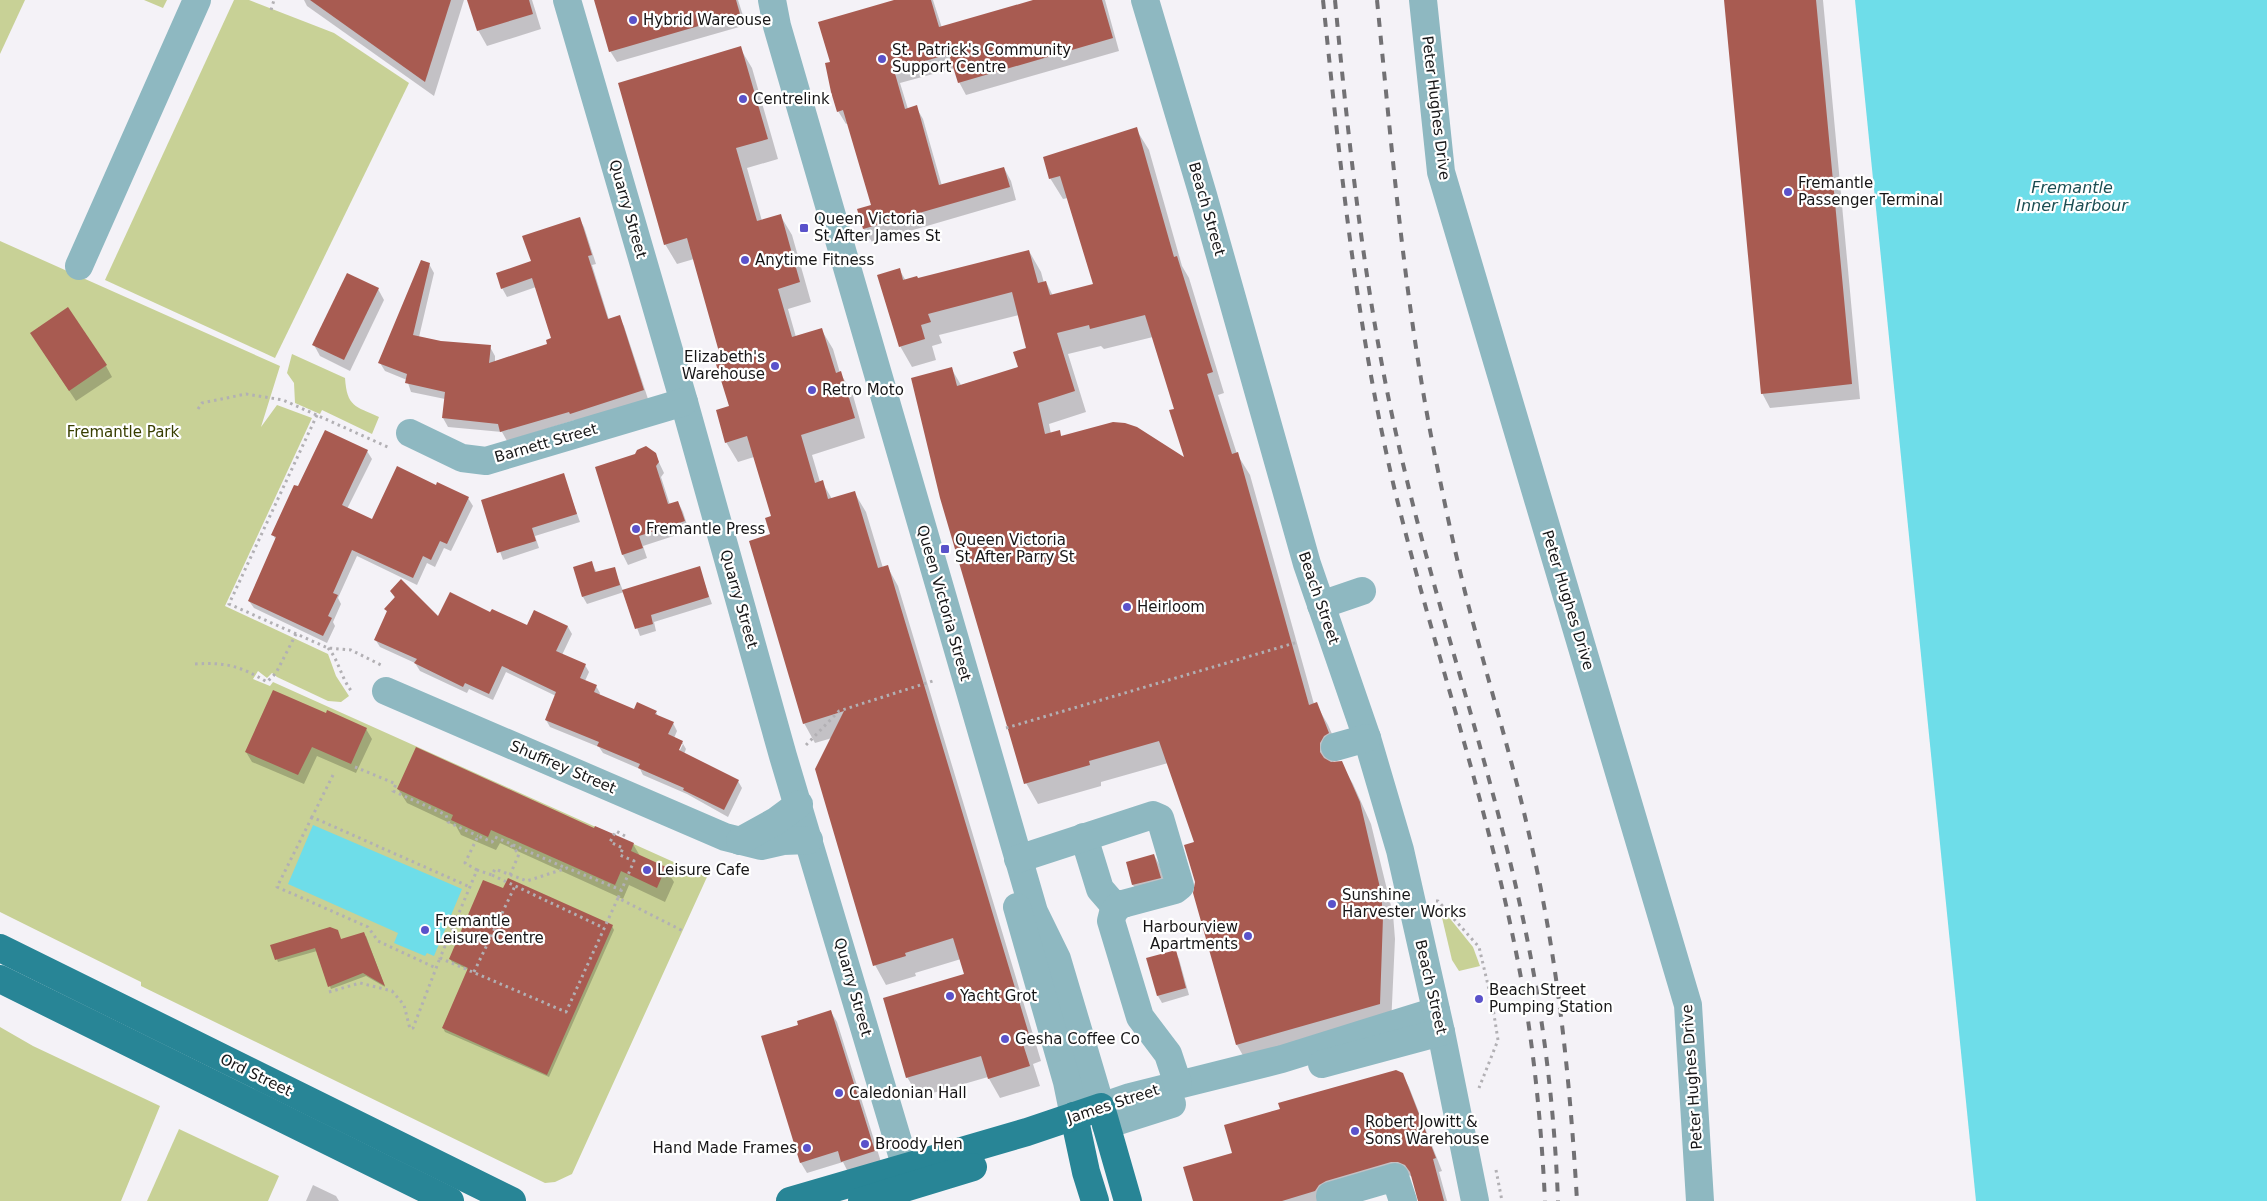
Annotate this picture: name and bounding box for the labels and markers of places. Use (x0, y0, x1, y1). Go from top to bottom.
place label: Hybrid Wareouse (643, 11, 771, 29)
marker: Hybrid Wareouse (627, 14, 639, 26)
place label: St. Patrick's Community Support Centre (892, 41, 1071, 76)
marker: St. Patrick's Community Support Centre (876, 53, 888, 65)
place label: Centrelink (753, 90, 830, 108)
marker: Centrelink (737, 93, 749, 105)
place label: Fremantle Passenger Terminal (1798, 174, 1943, 209)
marker: Fremantle Passenger Terminal (1782, 186, 1794, 198)
place label: Queen Victoria St After James St (814, 210, 941, 245)
marker: Queen Victoria St After James St (798, 222, 810, 234)
place label: Anytime Fitness (755, 251, 874, 269)
marker: Anytime Fitness (739, 254, 751, 266)
place label: Elizabeth's Warehouse (682, 348, 765, 383)
marker: Elizabeth's Warehouse (769, 360, 781, 372)
place label: Retro Moto (822, 381, 904, 399)
marker: Retro Moto (806, 384, 818, 396)
place label: Fremantle Press (646, 520, 766, 538)
marker: Fremantle Press (630, 523, 642, 535)
place label: Queen Victoria St After Parry St (955, 531, 1075, 566)
marker: Queen Victoria St After Parry St (939, 543, 951, 555)
place label: Heirloom (1137, 598, 1205, 616)
marker: Heirloom (1121, 601, 1133, 613)
place label: Leisure Cafe (657, 861, 750, 879)
marker: Leisure Cafe (641, 864, 653, 876)
place label: Sunshine Harvester Works (1342, 886, 1467, 921)
marker: Sunshine Harvester Works (1326, 898, 1338, 910)
place label: Fremantle Leisure Centre (435, 912, 544, 947)
place label: Harbourview Apartments (1142, 918, 1238, 953)
marker: Fremantle Leisure Centre (419, 924, 431, 936)
marker: Harbourview Apartments (1242, 930, 1254, 942)
place label: Beach Street Pumping Station (1489, 981, 1613, 1016)
place label: Yacht Grot (959, 987, 1037, 1005)
marker: Yacht Grot (944, 990, 956, 1002)
marker: Beach Street Pumping Station (1473, 993, 1485, 1005)
place label: Gesha Coffee Co (1015, 1030, 1140, 1048)
marker: Gesha Coffee Co (999, 1033, 1011, 1045)
place label: Caledonian Hall (849, 1084, 967, 1102)
marker: Caledonian Hall (833, 1087, 845, 1099)
place label: Robert Jowitt & Sons Warehouse (1365, 1113, 1489, 1148)
marker: Robert Jowitt & Sons Warehouse (1349, 1125, 1361, 1137)
place label: Broody Hen (875, 1135, 963, 1153)
marker: Broody Hen (859, 1138, 871, 1150)
place label: Hand Made Frames (653, 1139, 797, 1157)
marker: Hand Made Frames (801, 1142, 813, 1154)

